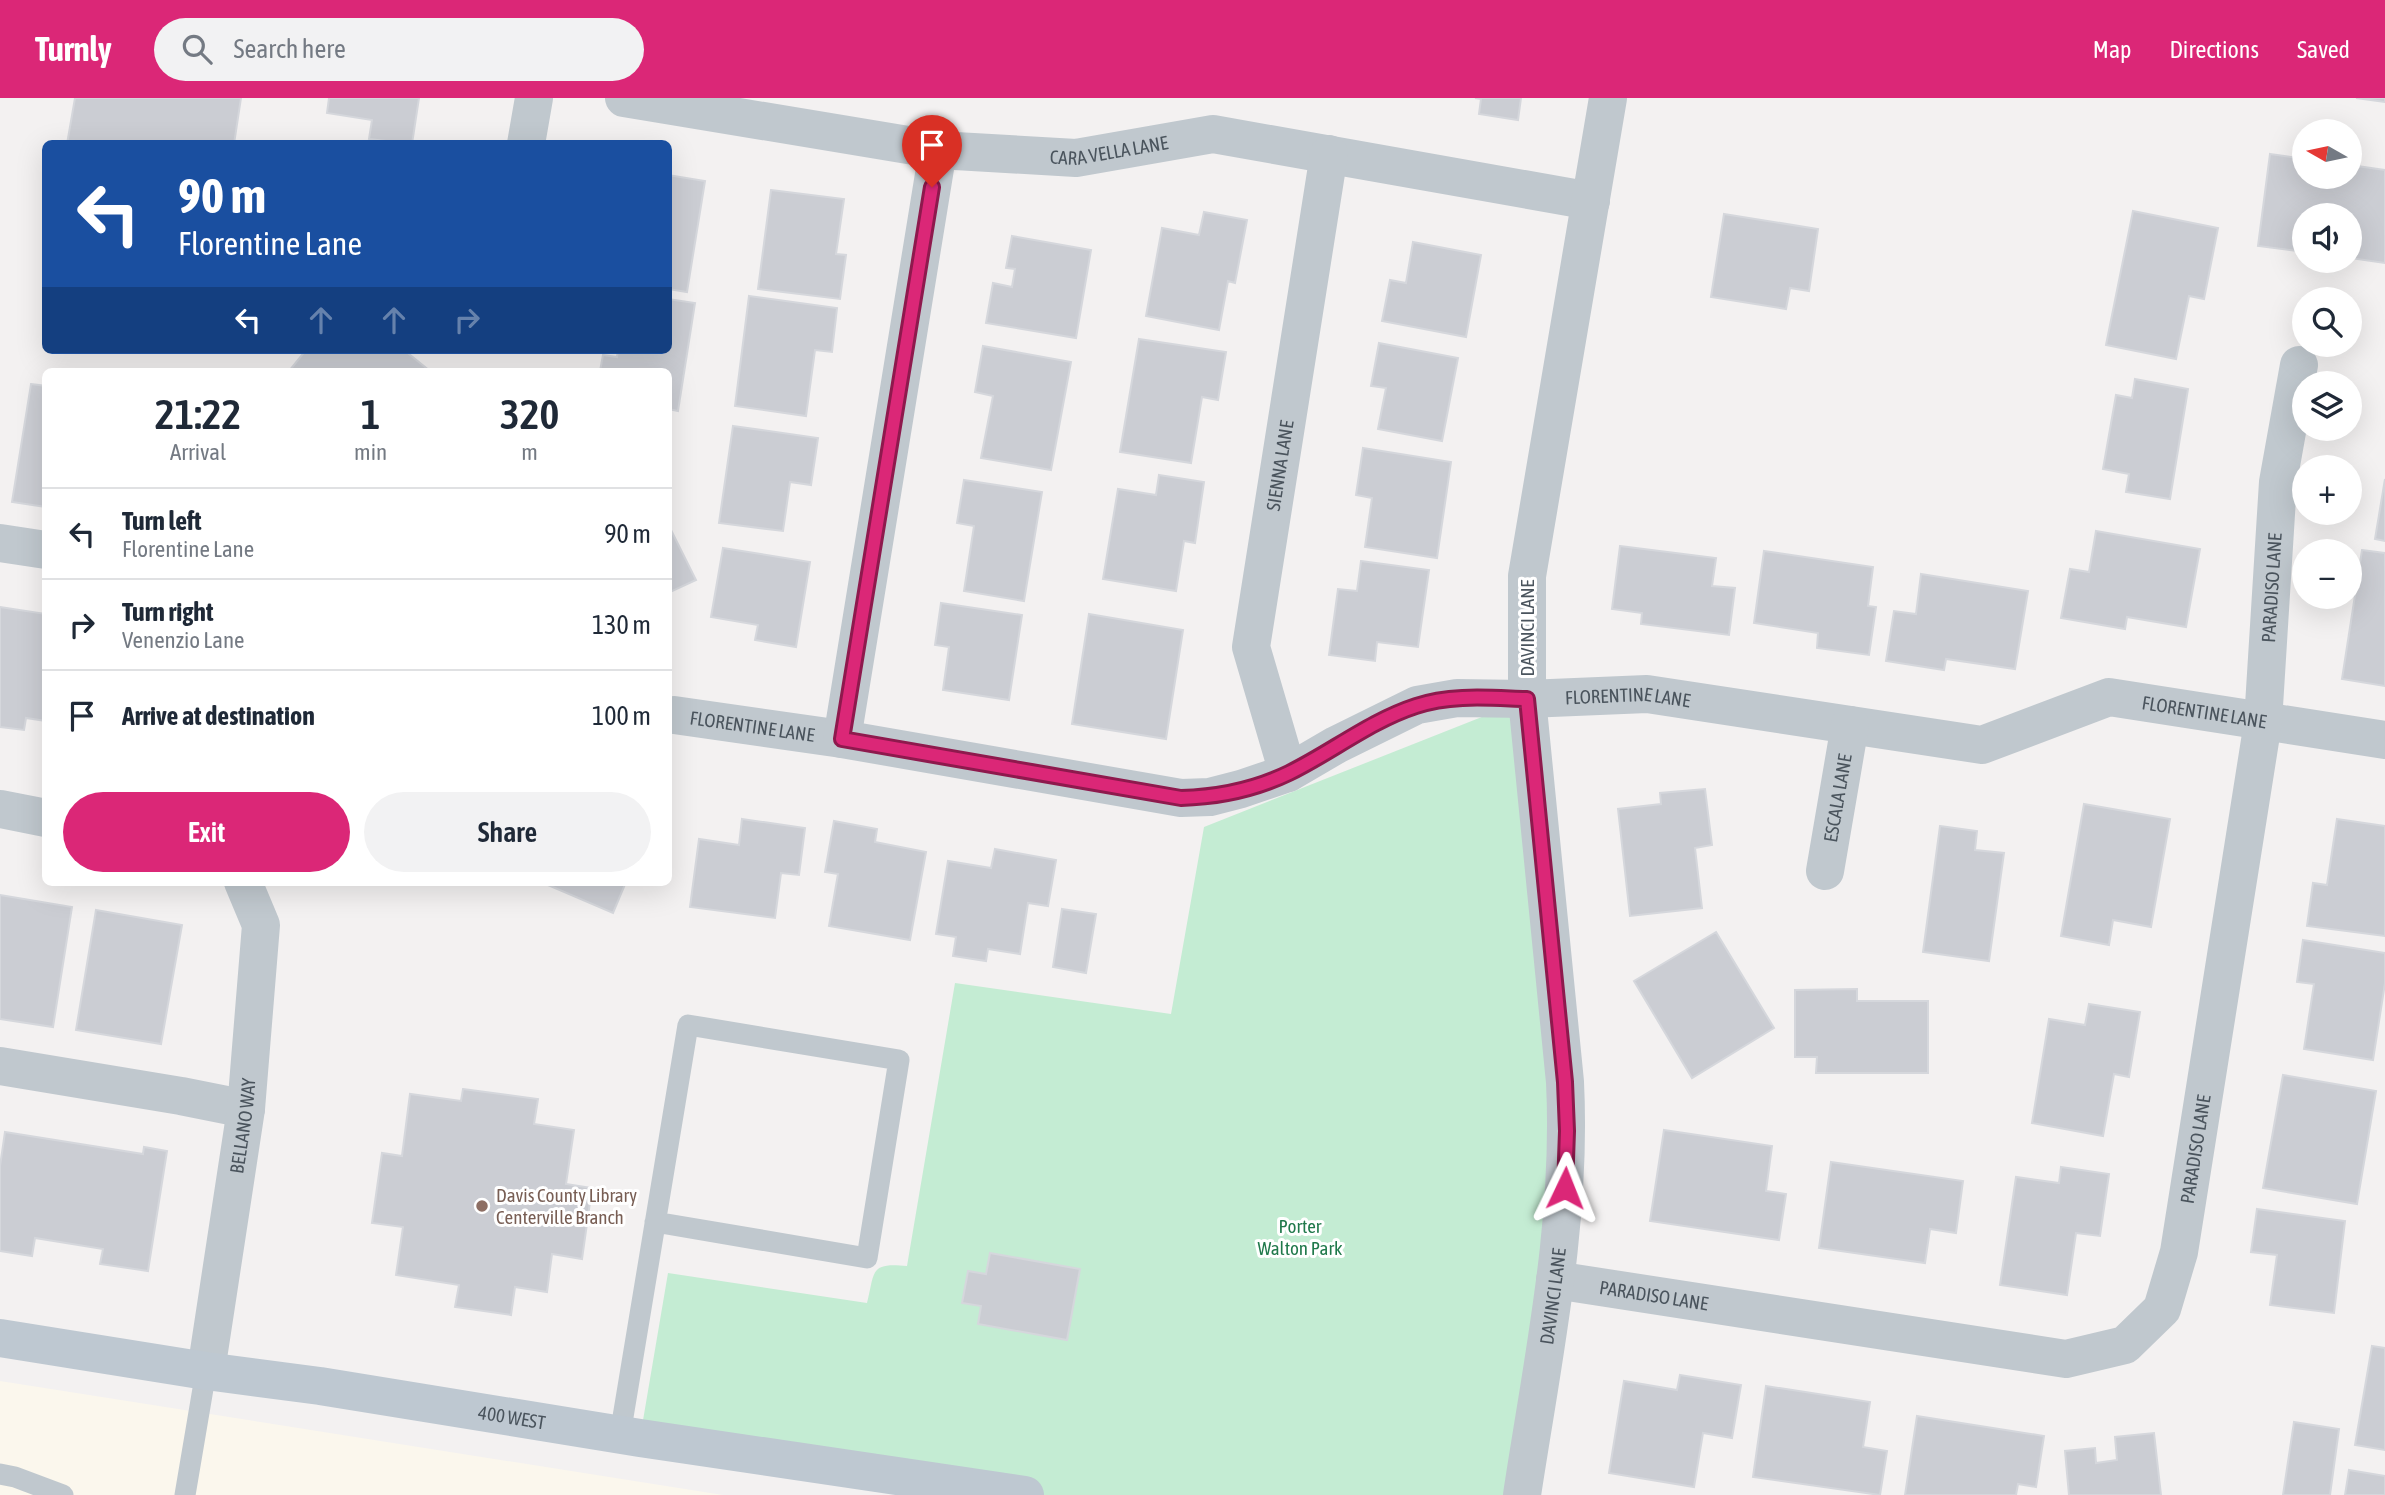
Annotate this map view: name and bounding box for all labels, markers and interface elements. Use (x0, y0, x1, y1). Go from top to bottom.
search box (154, 18, 644, 81)
text: Turnly (35, 30, 112, 68)
icon: search (178, 30, 216, 68)
text: Search here (234, 34, 346, 64)
text: Map (2093, 36, 2131, 63)
text: Directions (2169, 36, 2259, 63)
text: Saved (2297, 36, 2350, 63)
pin (902, 115, 962, 187)
north arrow (2292, 119, 2362, 189)
map controls (2292, 119, 2362, 609)
icon: arrive (913, 126, 951, 164)
street label: CARA VELLA LANE (1049, 131, 1170, 169)
text: 90 m (178, 167, 266, 223)
icon: left (63, 168, 154, 259)
button: sound (2292, 203, 2362, 273)
text: Florentine Lane (178, 225, 362, 262)
button: search (2292, 287, 2362, 357)
icon: left (229, 301, 267, 339)
icon: ahead (302, 301, 340, 339)
icon: ahead (375, 301, 413, 339)
icon: right (448, 301, 486, 339)
button: layers (2292, 371, 2362, 441)
text: 21:22 (155, 390, 241, 438)
text: 1 (361, 390, 380, 438)
text: 320 (500, 390, 559, 438)
street label: SIENNA LANE (1262, 419, 1298, 512)
text: Arrival (170, 439, 226, 465)
text: min (354, 439, 387, 465)
text: m (521, 439, 538, 465)
button: + (2292, 455, 2362, 525)
text: Turn left (122, 506, 202, 536)
icon: left (63, 515, 101, 553)
text: 90 m (604, 519, 651, 549)
street label: PARADISO LANE (2257, 532, 2286, 643)
text: Florentine Lane (122, 536, 254, 562)
button: − (2292, 539, 2362, 609)
street label: DAVINCI LANE (1516, 580, 1538, 676)
text: Turn right (122, 597, 213, 627)
icon: right (63, 606, 101, 644)
text: 130 m (592, 610, 651, 640)
text: Venenzio Lane (122, 627, 245, 653)
street label: FLORENTINE LANE (1565, 683, 1692, 711)
street label: FLORENTINE LANE (2140, 691, 2268, 732)
icon: arrive (63, 697, 101, 735)
text: Arrive at destination (122, 701, 315, 731)
text: 100 m (592, 701, 651, 731)
street label: FLORENTINE LANE (688, 706, 816, 746)
street label: ESCALA LANE (1819, 752, 1856, 844)
button: Exit (63, 792, 350, 872)
button: Share (364, 792, 651, 872)
street label: BELLANO WAY (225, 1077, 260, 1175)
street label: PARADISO LANE (2176, 1093, 2215, 1205)
position arrow (1528, 1151, 1602, 1225)
place label: Davis County Library Centerville Branch (496, 1184, 637, 1228)
marker: Davis County Library Centerville Branch (474, 1198, 490, 1214)
park label: Porter Walton Park (1258, 1215, 1343, 1259)
street label: DAVINCI LANE (1535, 1247, 1570, 1346)
street label: PARADISO LANE (1598, 1276, 1710, 1315)
street label: 400 WEST (477, 1401, 548, 1434)

